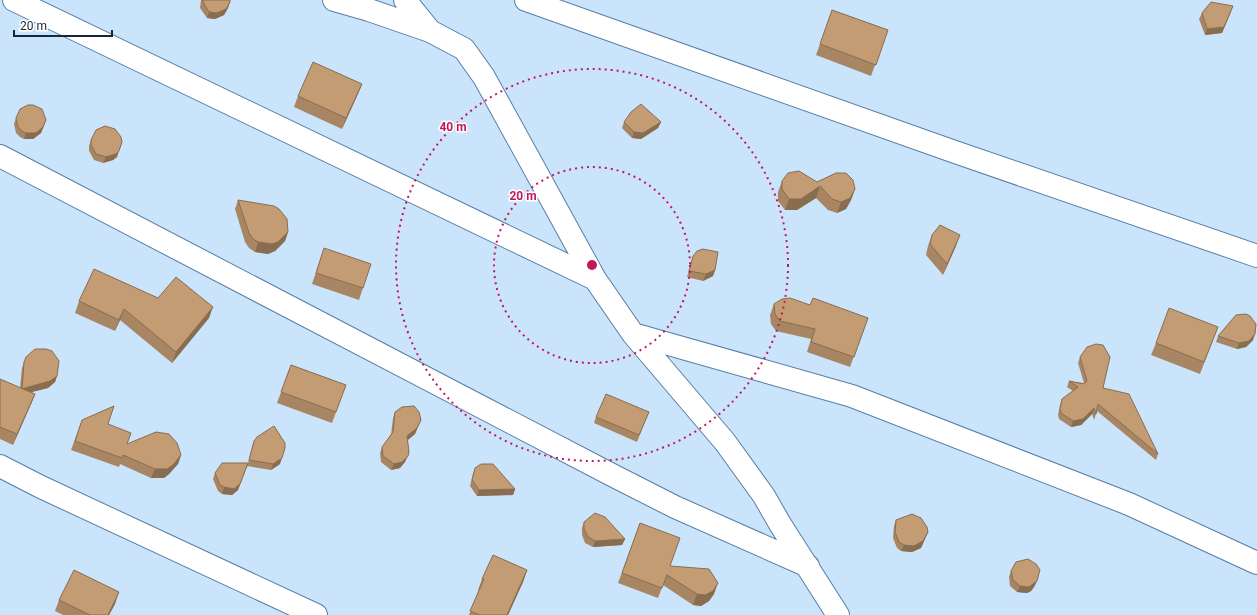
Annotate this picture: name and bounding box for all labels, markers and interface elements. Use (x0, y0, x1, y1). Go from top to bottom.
scale bar (14, 12, 112, 38)
text: 20 m (20, 19, 47, 33)
text: 40 m (439, 120, 467, 134)
text: 20 m (509, 189, 537, 203)
centre of rings (585, 258, 599, 272)

